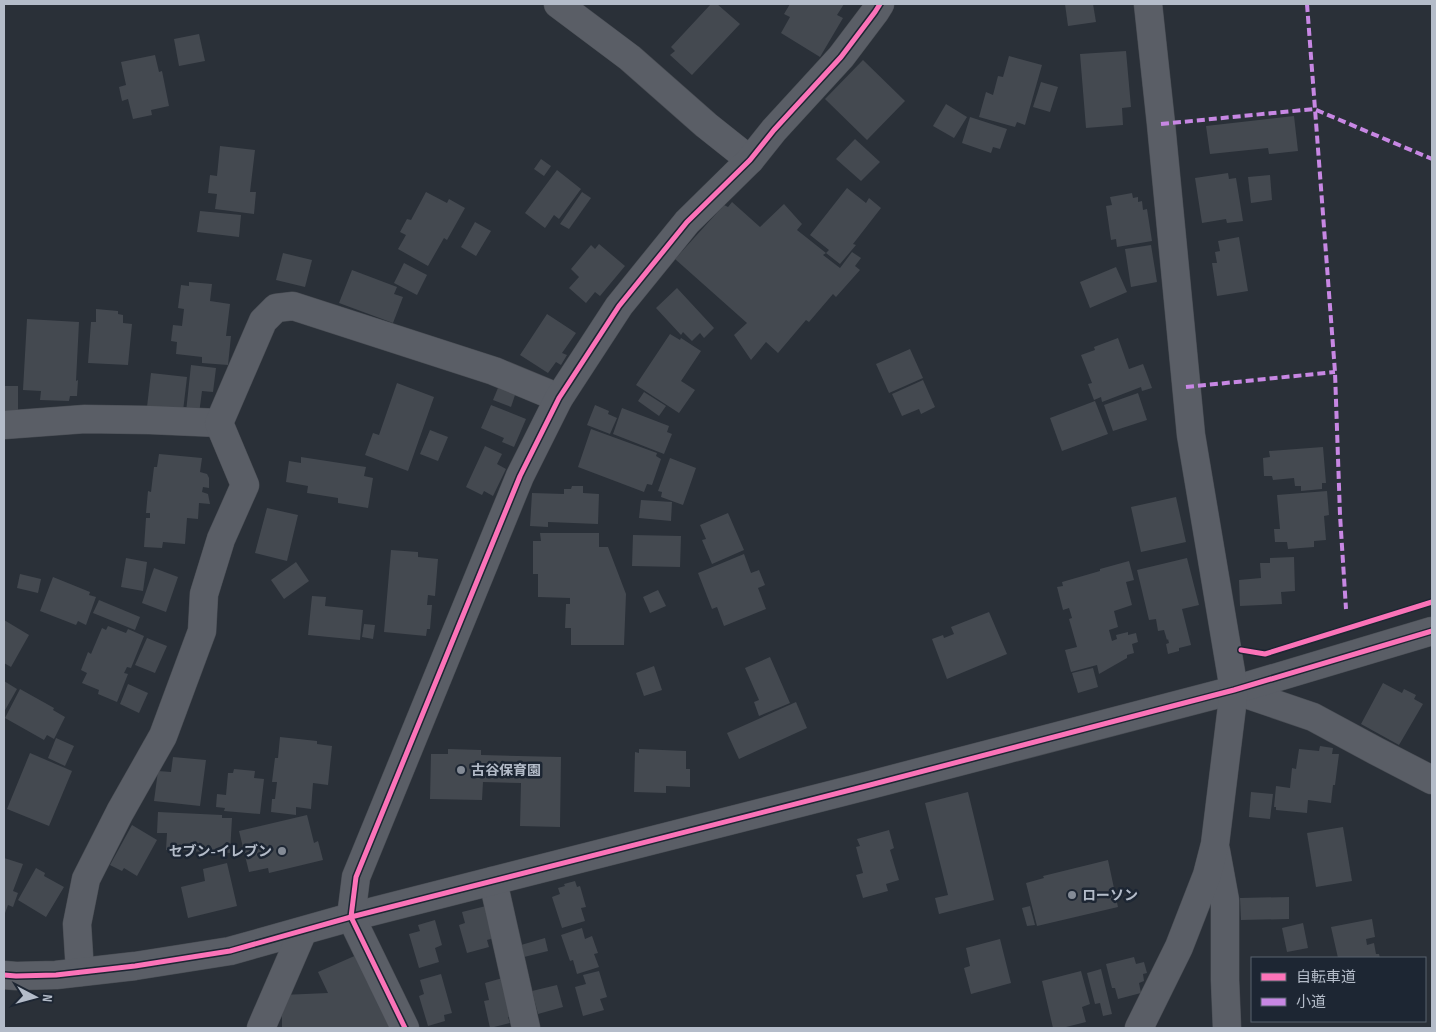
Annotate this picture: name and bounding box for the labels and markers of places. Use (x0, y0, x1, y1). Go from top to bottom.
place label: 古谷保育園 (471, 762, 541, 779)
marker: 古谷保育園 (455, 764, 467, 776)
place label: セブン-イレブン (169, 843, 272, 860)
marker: セブン-イレブン (276, 845, 288, 857)
place label: ローソン (1082, 887, 1138, 904)
marker: ローソン (1066, 889, 1078, 901)

